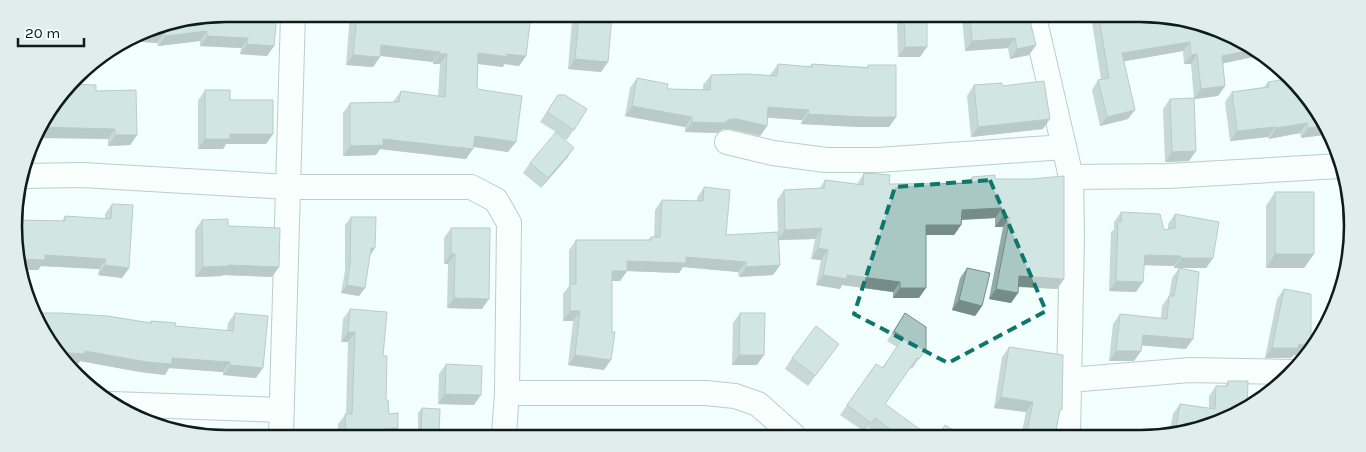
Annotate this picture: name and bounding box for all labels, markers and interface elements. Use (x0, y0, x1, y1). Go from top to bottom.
scale bar (18, 15, 84, 47)
text: 20 m (25, 24, 60, 42)

